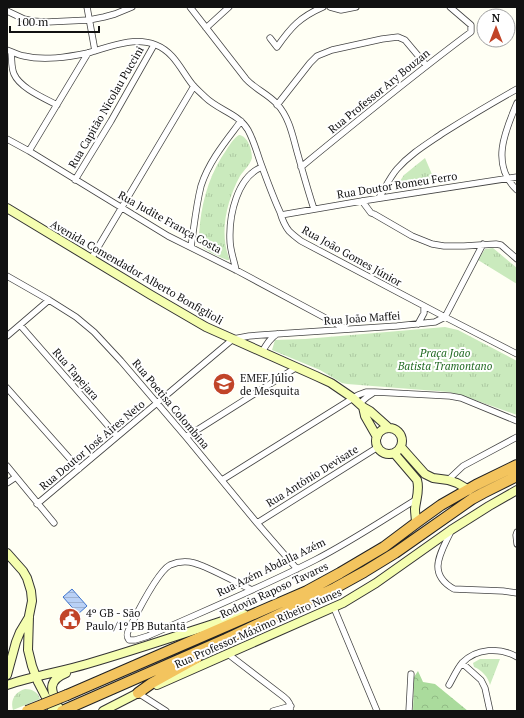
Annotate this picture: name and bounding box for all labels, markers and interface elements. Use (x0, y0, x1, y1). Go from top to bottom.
scale bar (10, 8, 99, 34)
north arrow (476, 8, 516, 48)
text: N (492, 11, 501, 25)
text: 100 m (16, 14, 49, 29)
street label: Rua Capitão Nicolau Puccini (65, 44, 147, 170)
street label: Rua Professor Ary Bouzan (325, 45, 433, 136)
street label: Rua Doutor Romeu Ferro (336, 169, 458, 201)
street label: Rua Judite França Costa (116, 188, 225, 257)
street label: Avenida Comendador Alberto Bonfiglioli (48, 217, 226, 327)
street label: Rua João Gomes Júnior (300, 223, 405, 290)
street label: Rua João Maffei (323, 308, 401, 328)
street label: Rua Tapejara (50, 345, 103, 403)
park label: Praça João Batista Tramontano (397, 346, 493, 373)
street label: Rua Poetisa Colombina (129, 356, 213, 452)
school or university icon: EMEF Júlio de Mesquita (211, 371, 237, 397)
place label: EMEF Júlio de Mesquita (240, 371, 300, 398)
street label: Rua Doutor José Aires Neto (36, 397, 148, 493)
street label: Rua Antônio Devisate (263, 442, 361, 510)
street label: Rua Azém Abdalla Azém (214, 534, 328, 599)
street label: Rodovia Raposo Tavares (218, 559, 331, 621)
street label: Rua Professor Máximo Ribeiro Nunes (172, 585, 344, 671)
public building icon: 4º GB - São Paulo/1º PB Butantã (57, 606, 83, 632)
place label: 4º GB - São Paulo/1º PB Butantã (86, 606, 186, 633)

